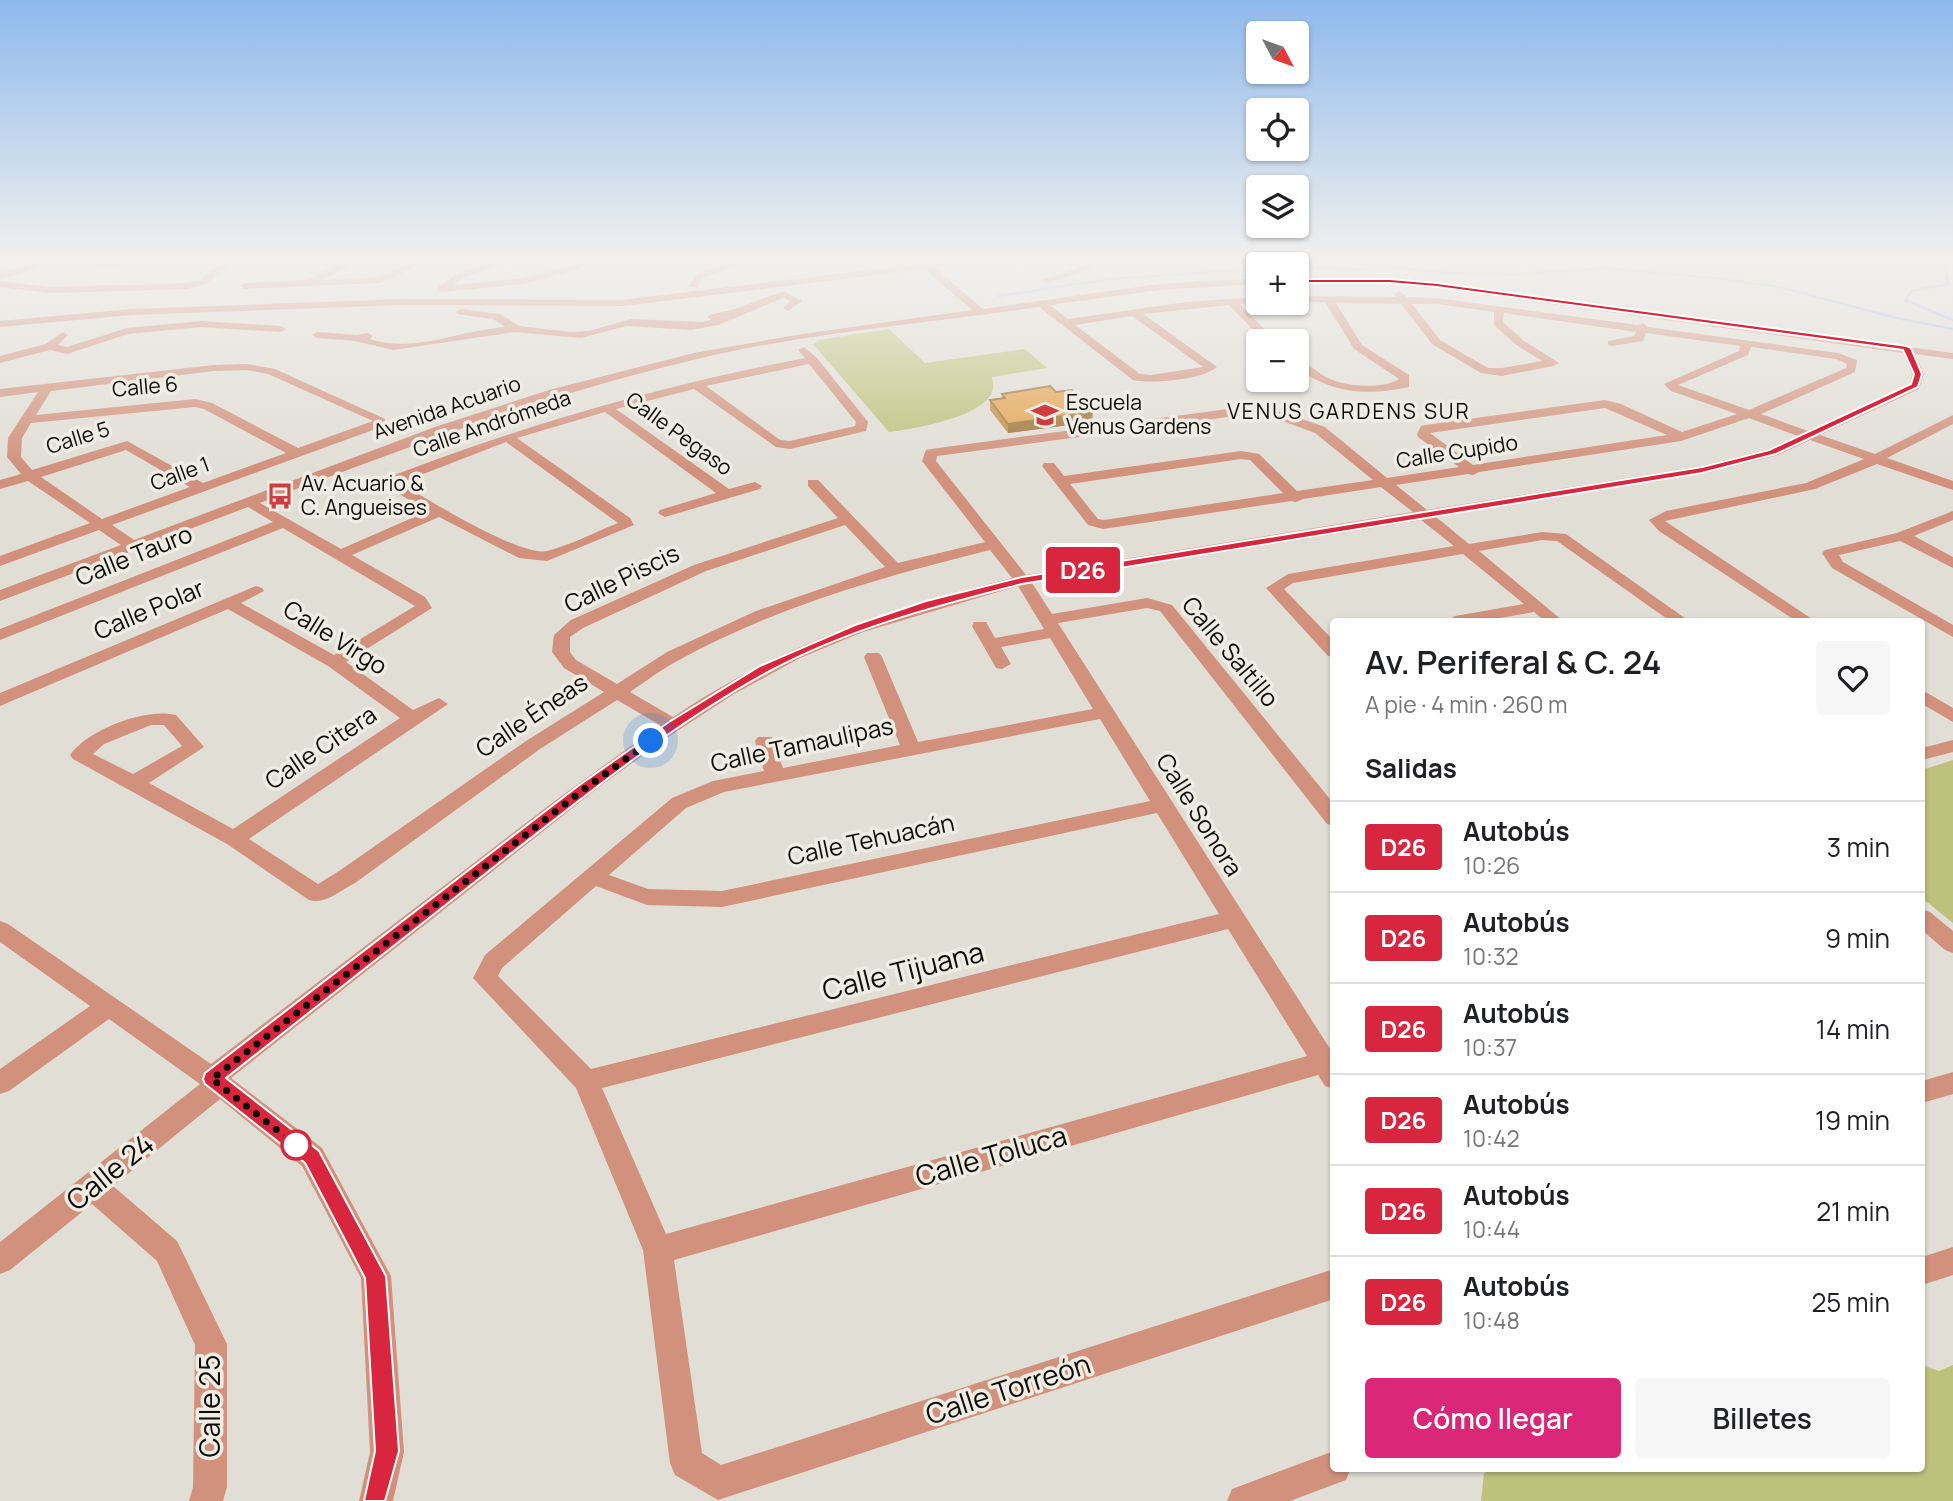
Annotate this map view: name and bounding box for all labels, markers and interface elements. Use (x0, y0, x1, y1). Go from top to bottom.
north arrow (1246, 21, 1309, 84)
map controls (1246, 21, 1309, 392)
button: locate (1246, 98, 1309, 161)
button: layers (1246, 175, 1309, 238)
button: + (1246, 252, 1309, 315)
button: − (1246, 329, 1309, 392)
street label: Calle 6 (111, 369, 179, 403)
street label: Avenida Acuario (369, 369, 524, 445)
street label: Calle Andrómeda (409, 383, 574, 463)
street label: Calle Pegaso (621, 385, 739, 481)
place label: Escuela Venus Gardens (1066, 388, 1211, 440)
district label: VENUS GARDENS SUR (1227, 397, 1471, 425)
school or university icon: Escuela Venus Gardens (1030, 400, 1060, 430)
street label: Calle 5 (42, 414, 113, 460)
street label: Calle Cupido (1394, 428, 1520, 474)
street label: Calle 1 (146, 449, 213, 497)
place label: Av. Acuario & C. Angueises (301, 469, 427, 521)
bus stop icon: Av. Acuario & C. Angueises (265, 481, 295, 511)
street label: Calle Tauro (70, 516, 197, 593)
street label: Calle Piscis (558, 536, 684, 620)
line badge: D26 (1043, 547, 1123, 593)
text: D26 (1060, 553, 1106, 586)
street label: Calle Polar (88, 570, 209, 647)
street label: Calle Saltillo (1175, 589, 1287, 713)
street label: Calle Virgo (278, 592, 394, 682)
text: Av. Periferal & C. 24 (1365, 639, 1661, 684)
button: heart (1816, 641, 1890, 715)
street label: Calle Éneas (469, 665, 593, 764)
text: A pie · 4 min · 260 m (1365, 688, 1568, 720)
street label: Calle Citera (258, 697, 382, 796)
street label: Calle Tamaulipas (707, 708, 896, 779)
your location (633, 723, 668, 758)
street label: Calle Sonora (1149, 746, 1251, 882)
text: Salidas (1365, 750, 1457, 786)
street label: Calle Tehuacán (784, 805, 957, 872)
text: Autobús (1463, 813, 1570, 849)
text: 3 min (1827, 829, 1890, 865)
text: D26 (1380, 830, 1427, 863)
text: 10:26 (1463, 849, 1520, 881)
text: Autobús (1463, 904, 1570, 940)
text: 9 min (1825, 920, 1890, 956)
text: D26 (1380, 921, 1427, 954)
street label: Calle Tijuana (818, 932, 988, 1008)
text: 10:32 (1463, 940, 1519, 972)
text: Autobús (1463, 995, 1570, 1031)
text: 14 min (1816, 1011, 1890, 1047)
text: D26 (1380, 1012, 1427, 1045)
text: 10:37 (1463, 1031, 1517, 1063)
text: Autobús (1463, 1086, 1570, 1122)
text: 19 min (1815, 1102, 1890, 1138)
text: D26 (1380, 1103, 1427, 1136)
street label: Calle Toluca (911, 1115, 1071, 1195)
text: 10:42 (1463, 1122, 1520, 1154)
street label: Calle 24 (58, 1124, 161, 1218)
unlabelled marker (281, 1130, 311, 1160)
text: Autobús (1463, 1177, 1570, 1213)
text: 21 min (1816, 1193, 1890, 1229)
text: D26 (1380, 1194, 1427, 1227)
text: 10:44 (1463, 1213, 1520, 1245)
text: Autobús (1463, 1268, 1570, 1304)
text: 25 min (1811, 1284, 1890, 1320)
text: D26 (1380, 1285, 1427, 1318)
text: 10:48 (1463, 1304, 1520, 1336)
street label: Calle Torreón (920, 1344, 1095, 1433)
street label: Calle 25 (190, 1355, 228, 1457)
button: Cómo llegar (1365, 1378, 1621, 1458)
button: Billetes (1635, 1378, 1890, 1458)

